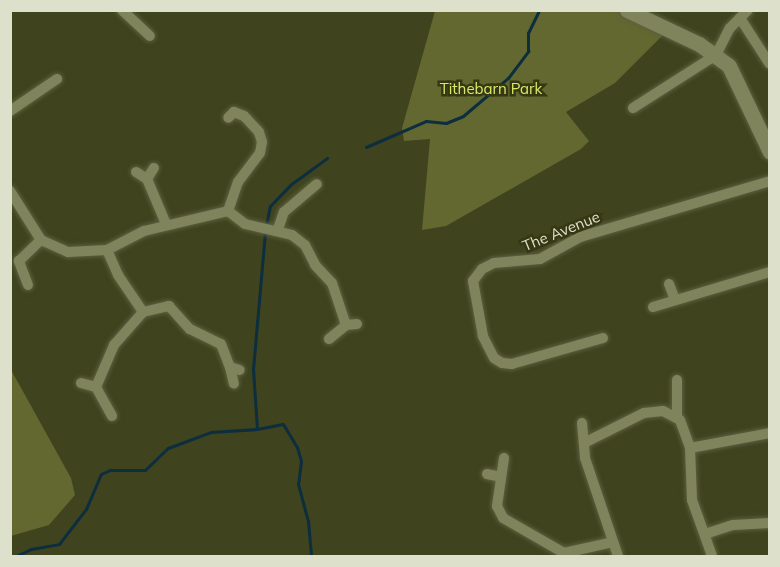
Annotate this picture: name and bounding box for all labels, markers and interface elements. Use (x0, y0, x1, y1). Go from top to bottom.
park label: Tithebarn Park (440, 80, 542, 98)
street label: The Avenue (520, 207, 602, 255)

